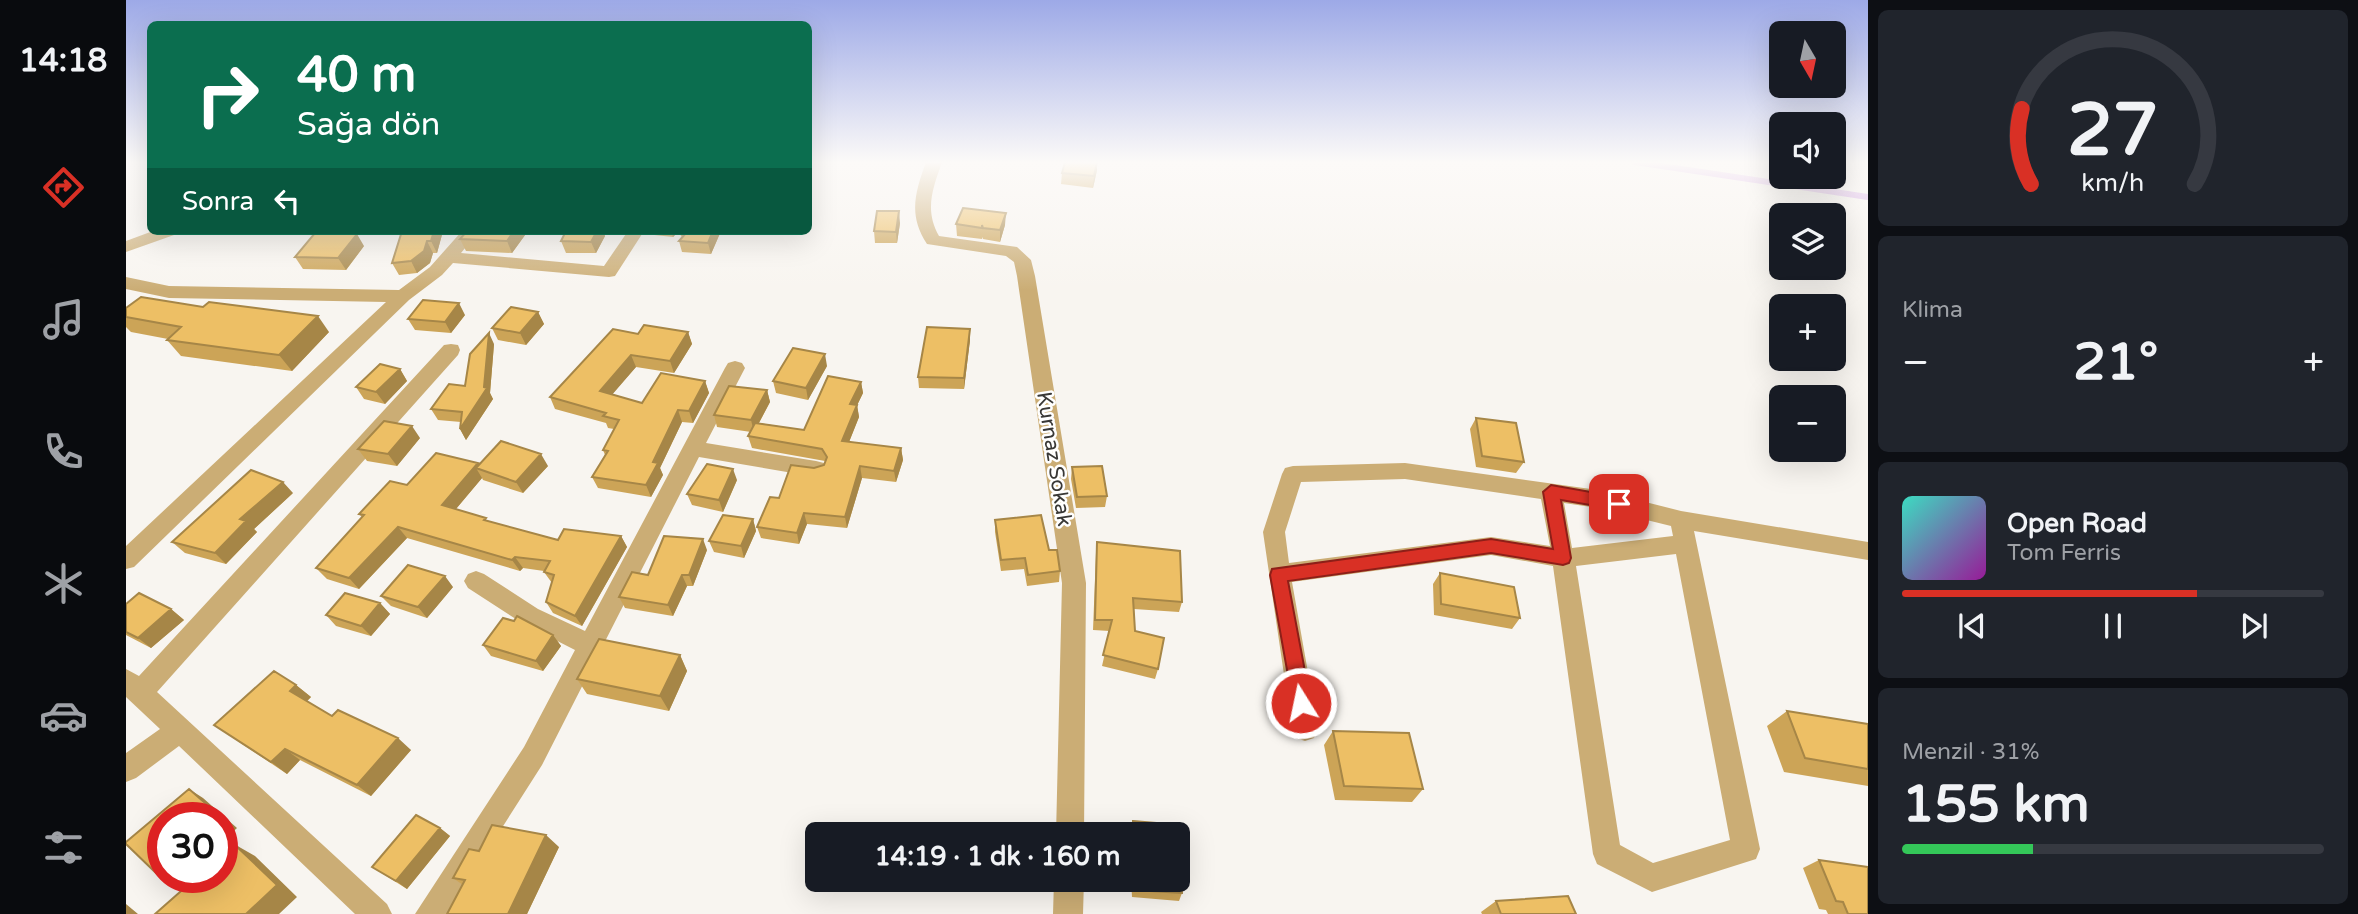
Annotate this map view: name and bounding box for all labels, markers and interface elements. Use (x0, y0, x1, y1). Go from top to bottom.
north arrow (1769, 21, 1846, 98)
map controls (1769, 21, 1846, 462)
text: 14:18 (19, 42, 107, 80)
text: 40 m (297, 46, 416, 105)
icon: right (182, 49, 273, 140)
text: 27 (2067, 87, 2159, 175)
text: Sağa dön (297, 106, 440, 144)
button: sound (1769, 112, 1846, 189)
icon: directions (39, 163, 88, 212)
text: km/h (2082, 168, 2144, 198)
icon: left (268, 182, 306, 220)
text: Sonra (182, 186, 254, 217)
button: layers (1769, 203, 1846, 280)
button: + (1769, 294, 1846, 371)
icon: music (39, 295, 88, 344)
text: Klima (1902, 296, 1963, 324)
text: 21° (2073, 331, 2158, 394)
text: − (1902, 340, 1929, 386)
text: + (2303, 340, 2324, 386)
button: − (1769, 385, 1846, 462)
street label: Kurnaz Sokak (1031, 390, 1077, 528)
icon: phone (39, 427, 88, 476)
pin (1589, 474, 1649, 534)
icon: arrive (1600, 485, 1638, 523)
text: Open Road (2007, 508, 2147, 539)
text: Tom Ferris (2007, 539, 2121, 567)
icon: climate (39, 559, 88, 608)
icon: previous (1953, 607, 1991, 645)
icon: pause (2094, 607, 2132, 645)
icon: next (2235, 607, 2273, 645)
position arrow (1264, 666, 1338, 740)
icon: car (39, 691, 88, 740)
text: Menzil · 31% (1902, 738, 2039, 766)
text: 155 km (1902, 773, 2090, 836)
speed limit sign: 30 (147, 802, 238, 893)
icon: filters (39, 823, 88, 872)
text: 14:19 · 1 dk · 160 m (875, 841, 1120, 872)

